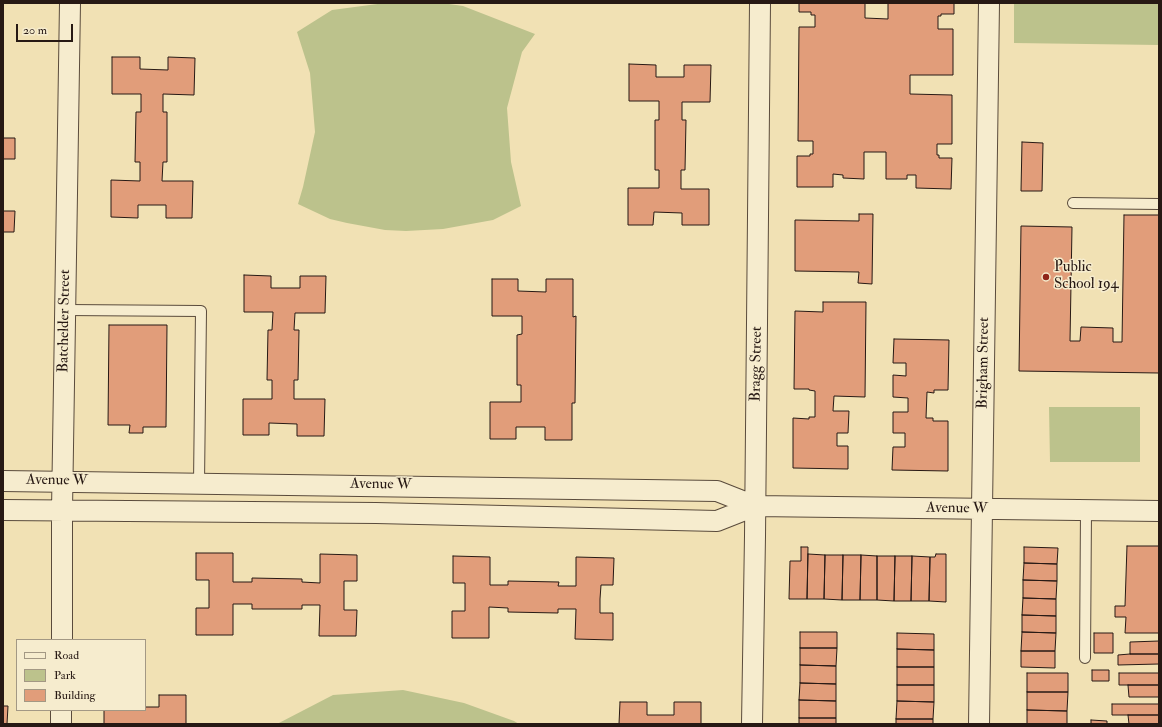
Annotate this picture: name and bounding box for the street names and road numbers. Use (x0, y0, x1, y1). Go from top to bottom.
street label: Batchelder Street (55, 269, 75, 373)
street label: Brigham Street (974, 317, 994, 409)
street label: Bragg Street (747, 326, 767, 402)
street label: Avenue W (26, 471, 88, 491)
street label: Avenue W (350, 475, 412, 495)
street label: Avenue W (926, 499, 988, 519)

